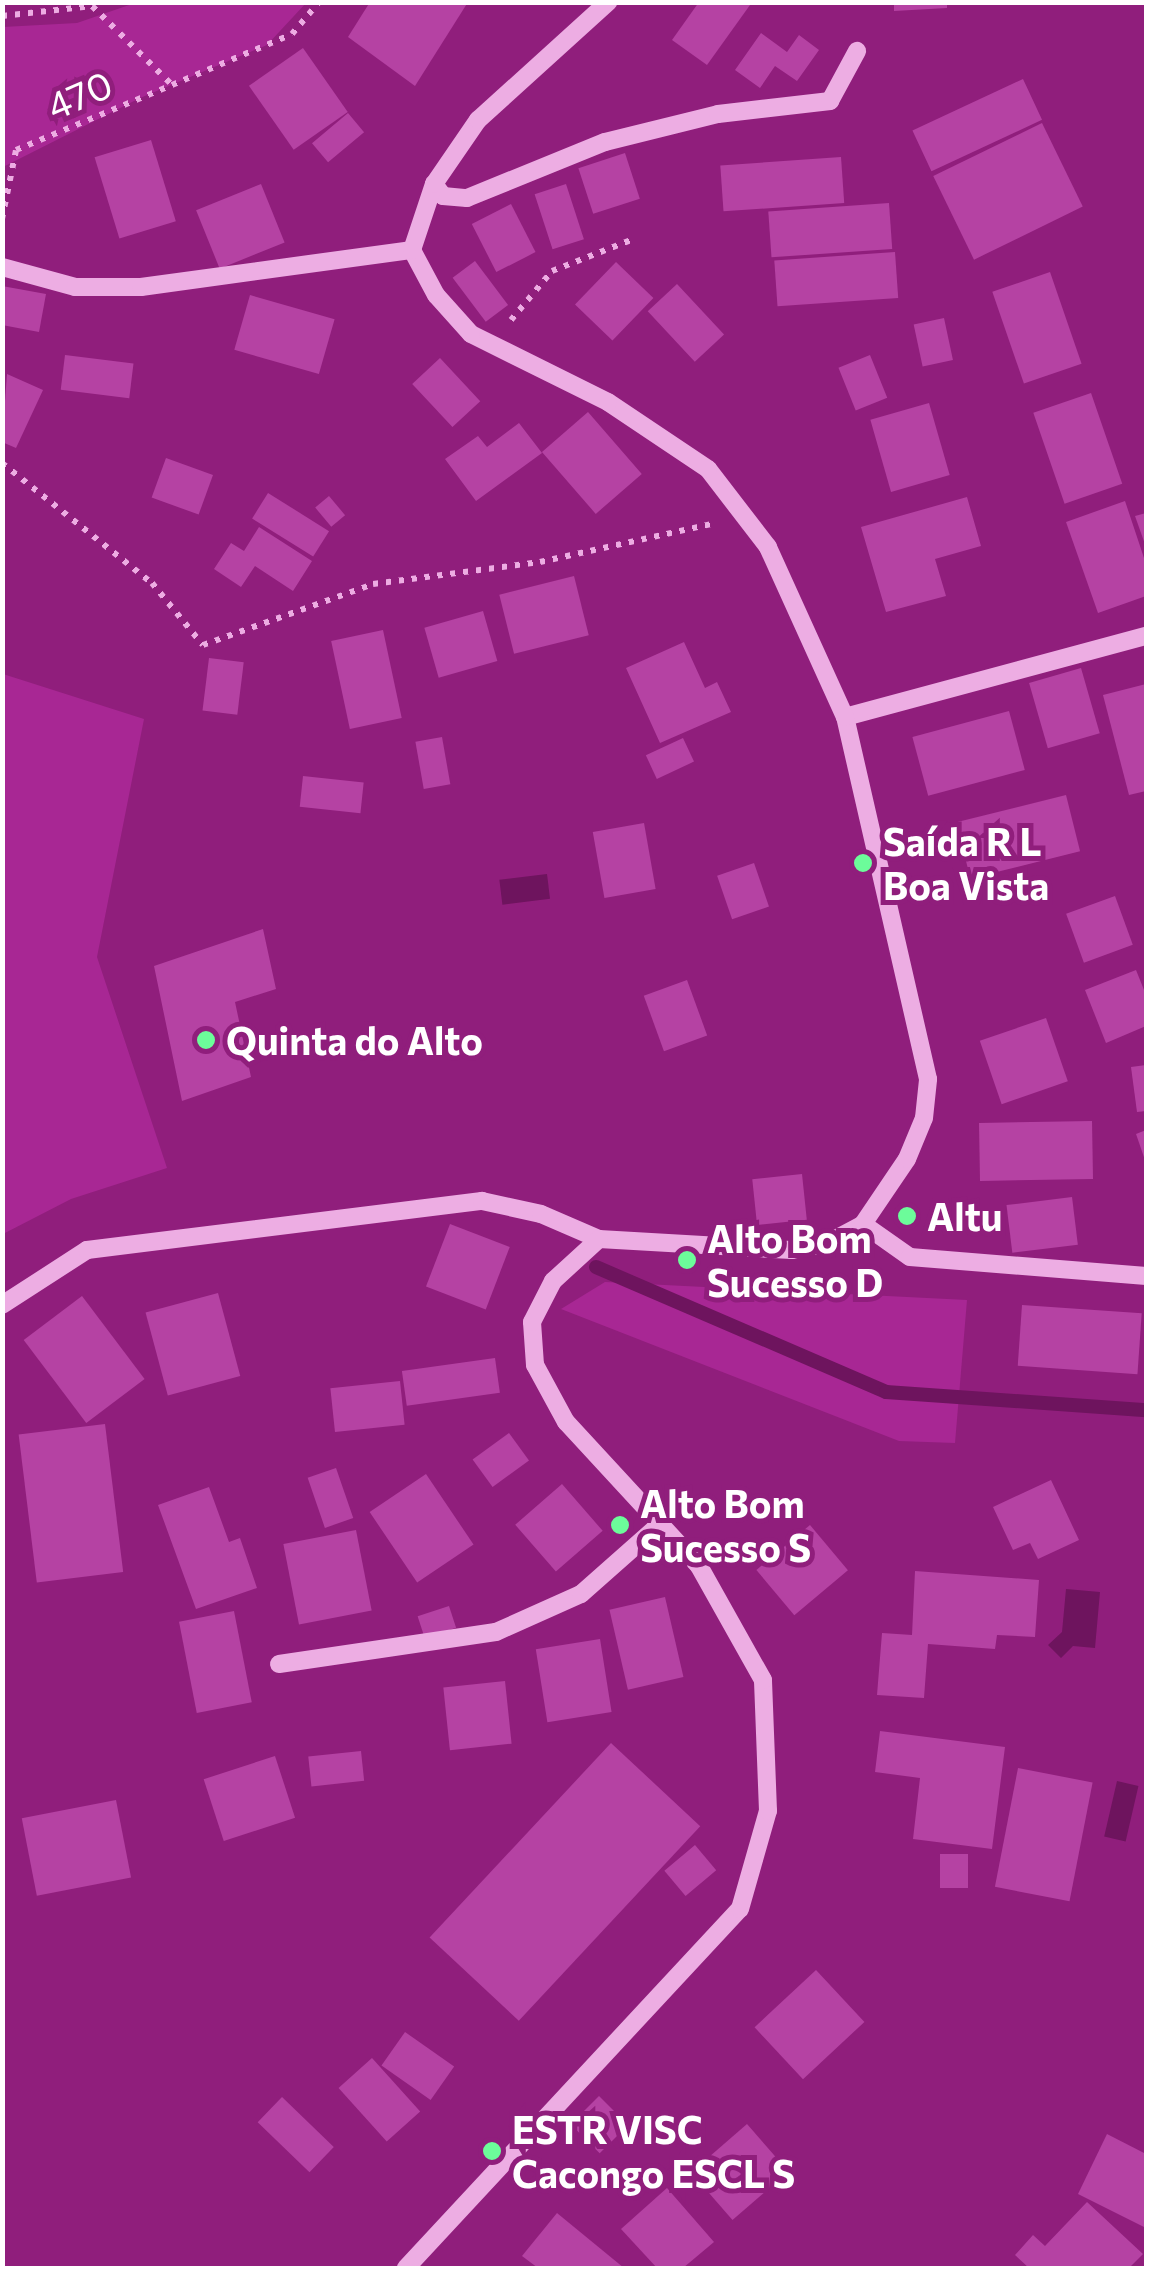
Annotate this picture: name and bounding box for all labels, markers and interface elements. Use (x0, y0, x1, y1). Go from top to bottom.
street label: 470 (39, 60, 119, 128)
place label: Saída R L Boa Vista (883, 818, 1049, 908)
marker: Saída R L Boa Vista (852, 852, 874, 874)
place label: Quinta do Alto (226, 1017, 483, 1063)
marker: Quinta do Alto (195, 1029, 217, 1051)
place label: Altu (927, 1193, 1002, 1239)
marker: Altu (896, 1205, 918, 1227)
place label: Alto Bom Sucesso D (707, 1215, 883, 1304)
marker: Alto Bom Sucesso D (676, 1249, 698, 1271)
place label: Alto Bom Sucesso S (640, 1480, 811, 1570)
marker: Alto Bom Sucesso S (609, 1514, 631, 1536)
place label: ESTR VISC Cacongo ESCL S (512, 2106, 795, 2196)
marker: ESTR VISC Cacongo ESCL S (481, 2140, 503, 2162)

